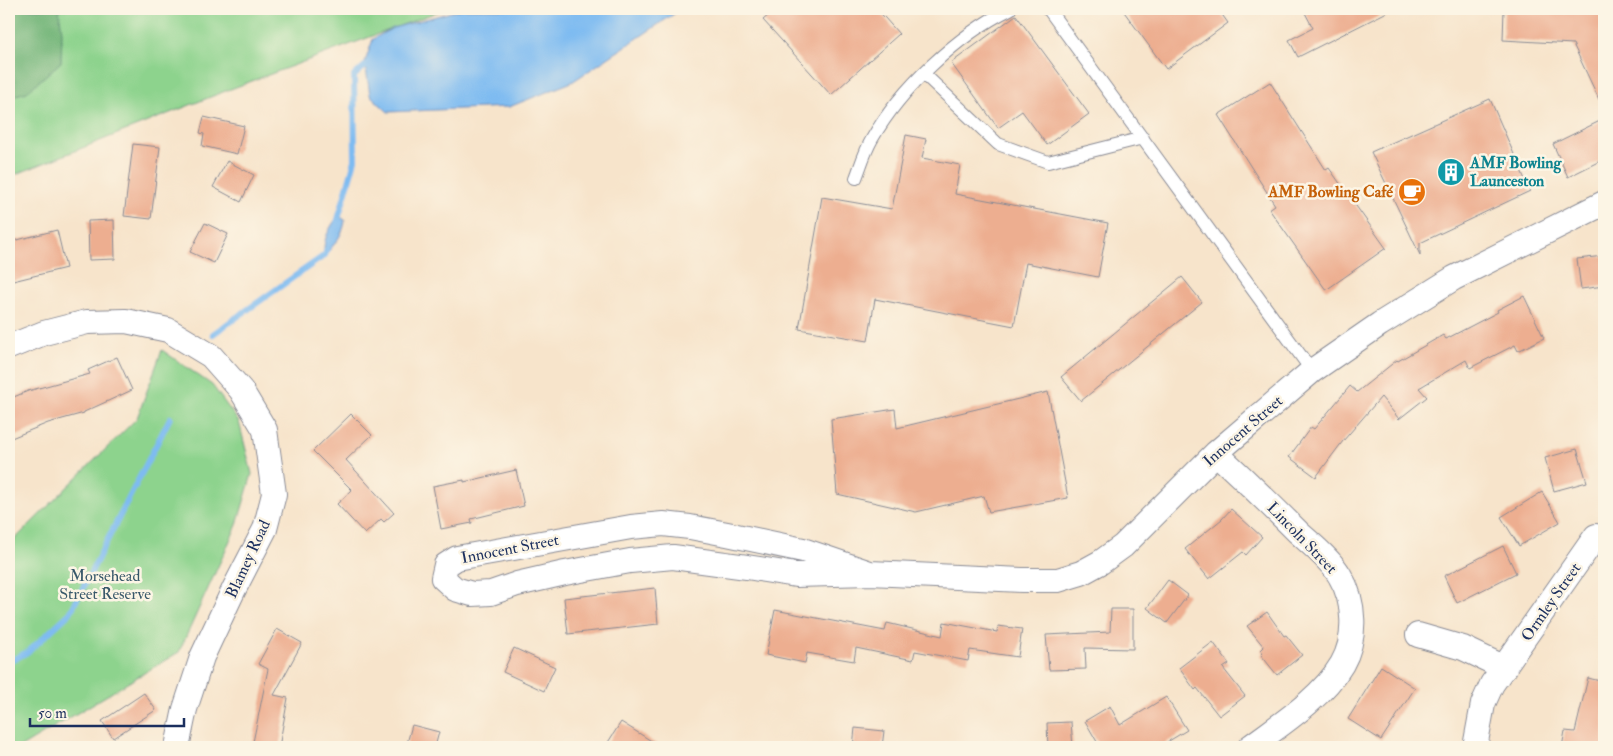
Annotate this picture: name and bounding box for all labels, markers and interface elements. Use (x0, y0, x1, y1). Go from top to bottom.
place label: AMF Bowling Launceston (1469, 153, 1563, 191)
building icon: AMF Bowling Launceston (1436, 157, 1466, 187)
cafe icon: AMF Bowling Café (1397, 177, 1427, 207)
place label: AMF Bowling Café (1267, 182, 1394, 203)
street label: Innocent Street (1199, 391, 1287, 471)
street label: Lincoln Street (1263, 498, 1341, 578)
street label: Blamey Road (221, 517, 275, 601)
street label: Innocent Street (459, 530, 561, 568)
street label: Ormley Street (1517, 559, 1585, 645)
park label: Morsehead Street Reserve (59, 566, 151, 604)
scale bar (30, 696, 184, 728)
text: 50 m (38, 704, 67, 723)

